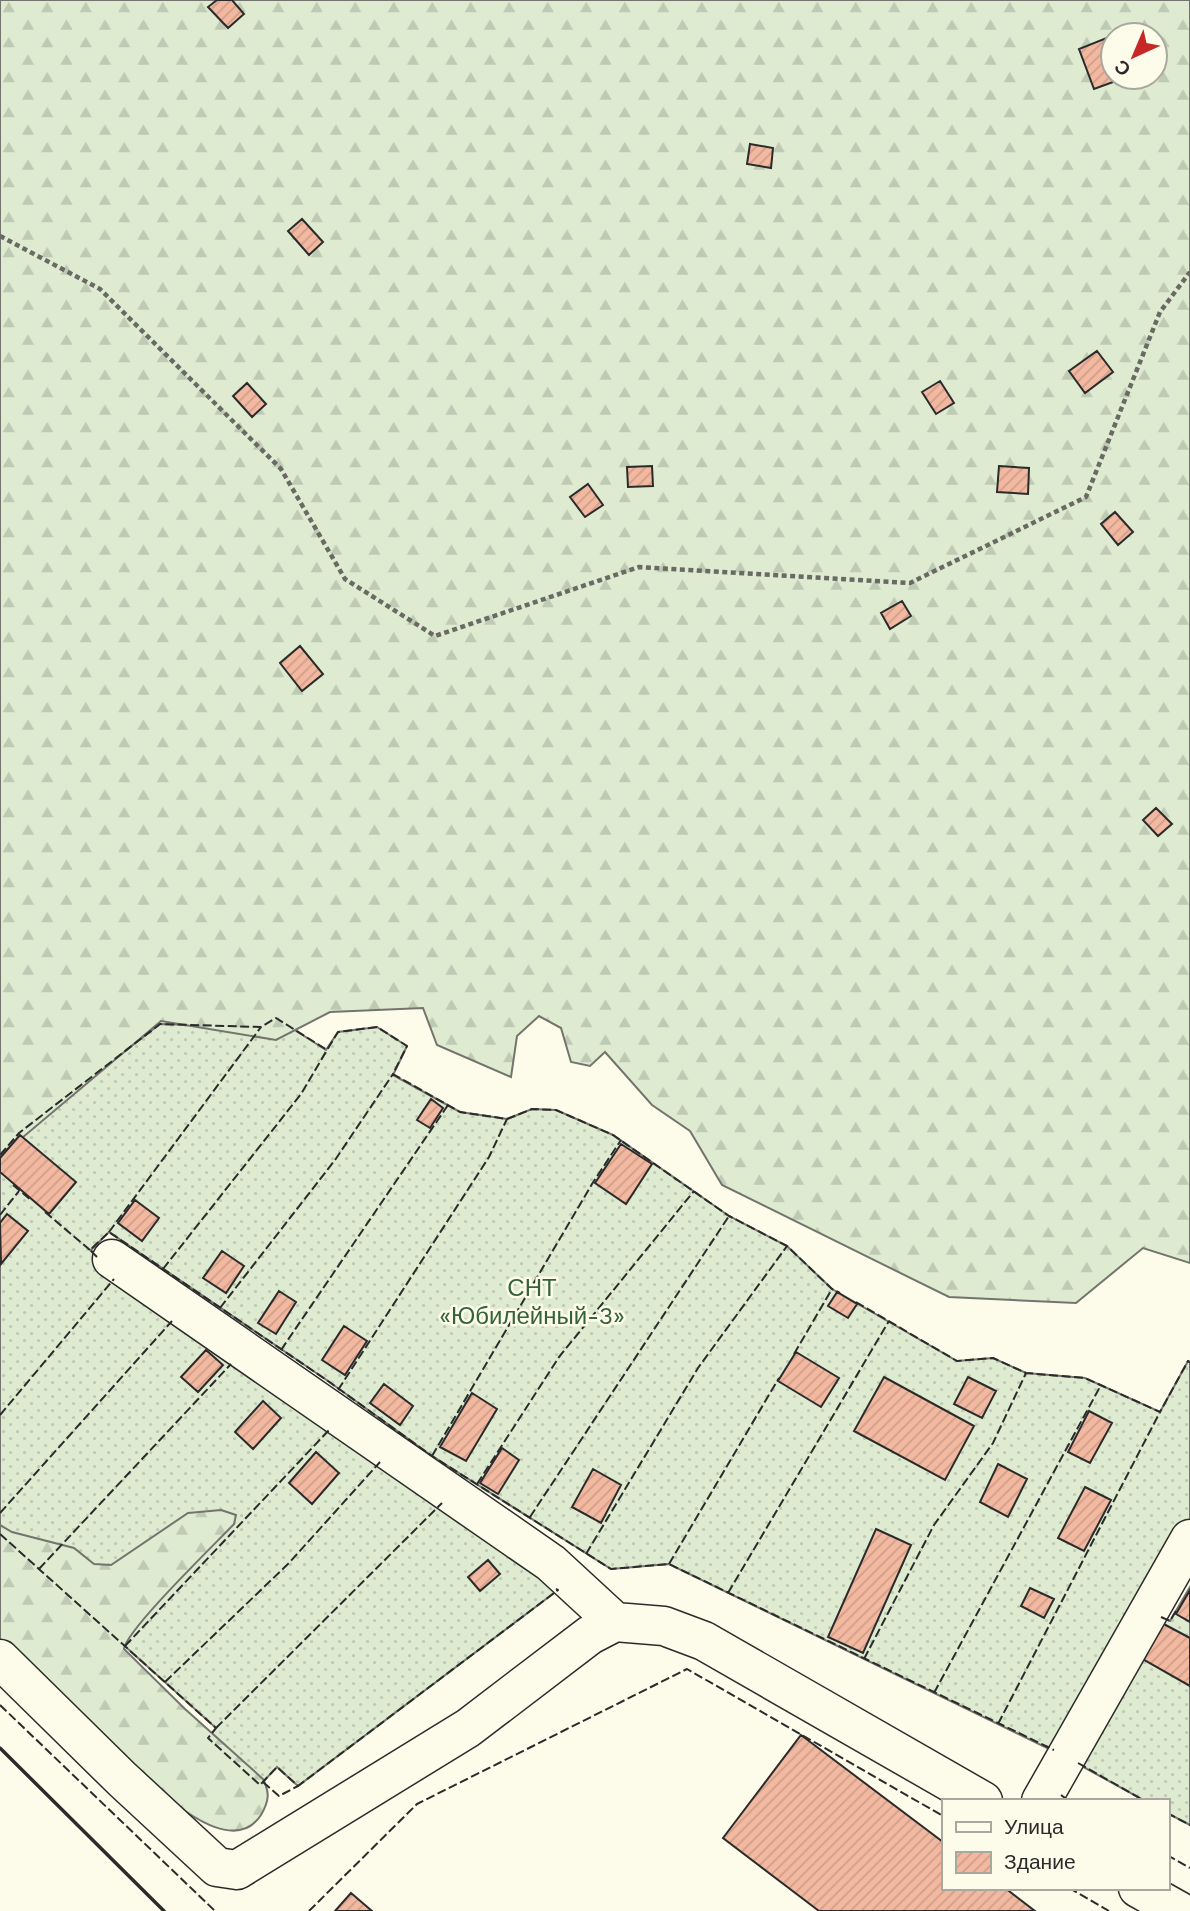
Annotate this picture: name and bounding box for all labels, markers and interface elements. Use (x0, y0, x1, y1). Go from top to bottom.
north arrow (1099, 21, 1169, 91)
text: С (1109, 55, 1135, 81)
park label: СНТ «Юбилейный-3» (439, 1274, 625, 1330)
legend (942, 1799, 1169, 1890)
text: Улица (1004, 1814, 1064, 1839)
text: Здание (1004, 1849, 1076, 1874)

